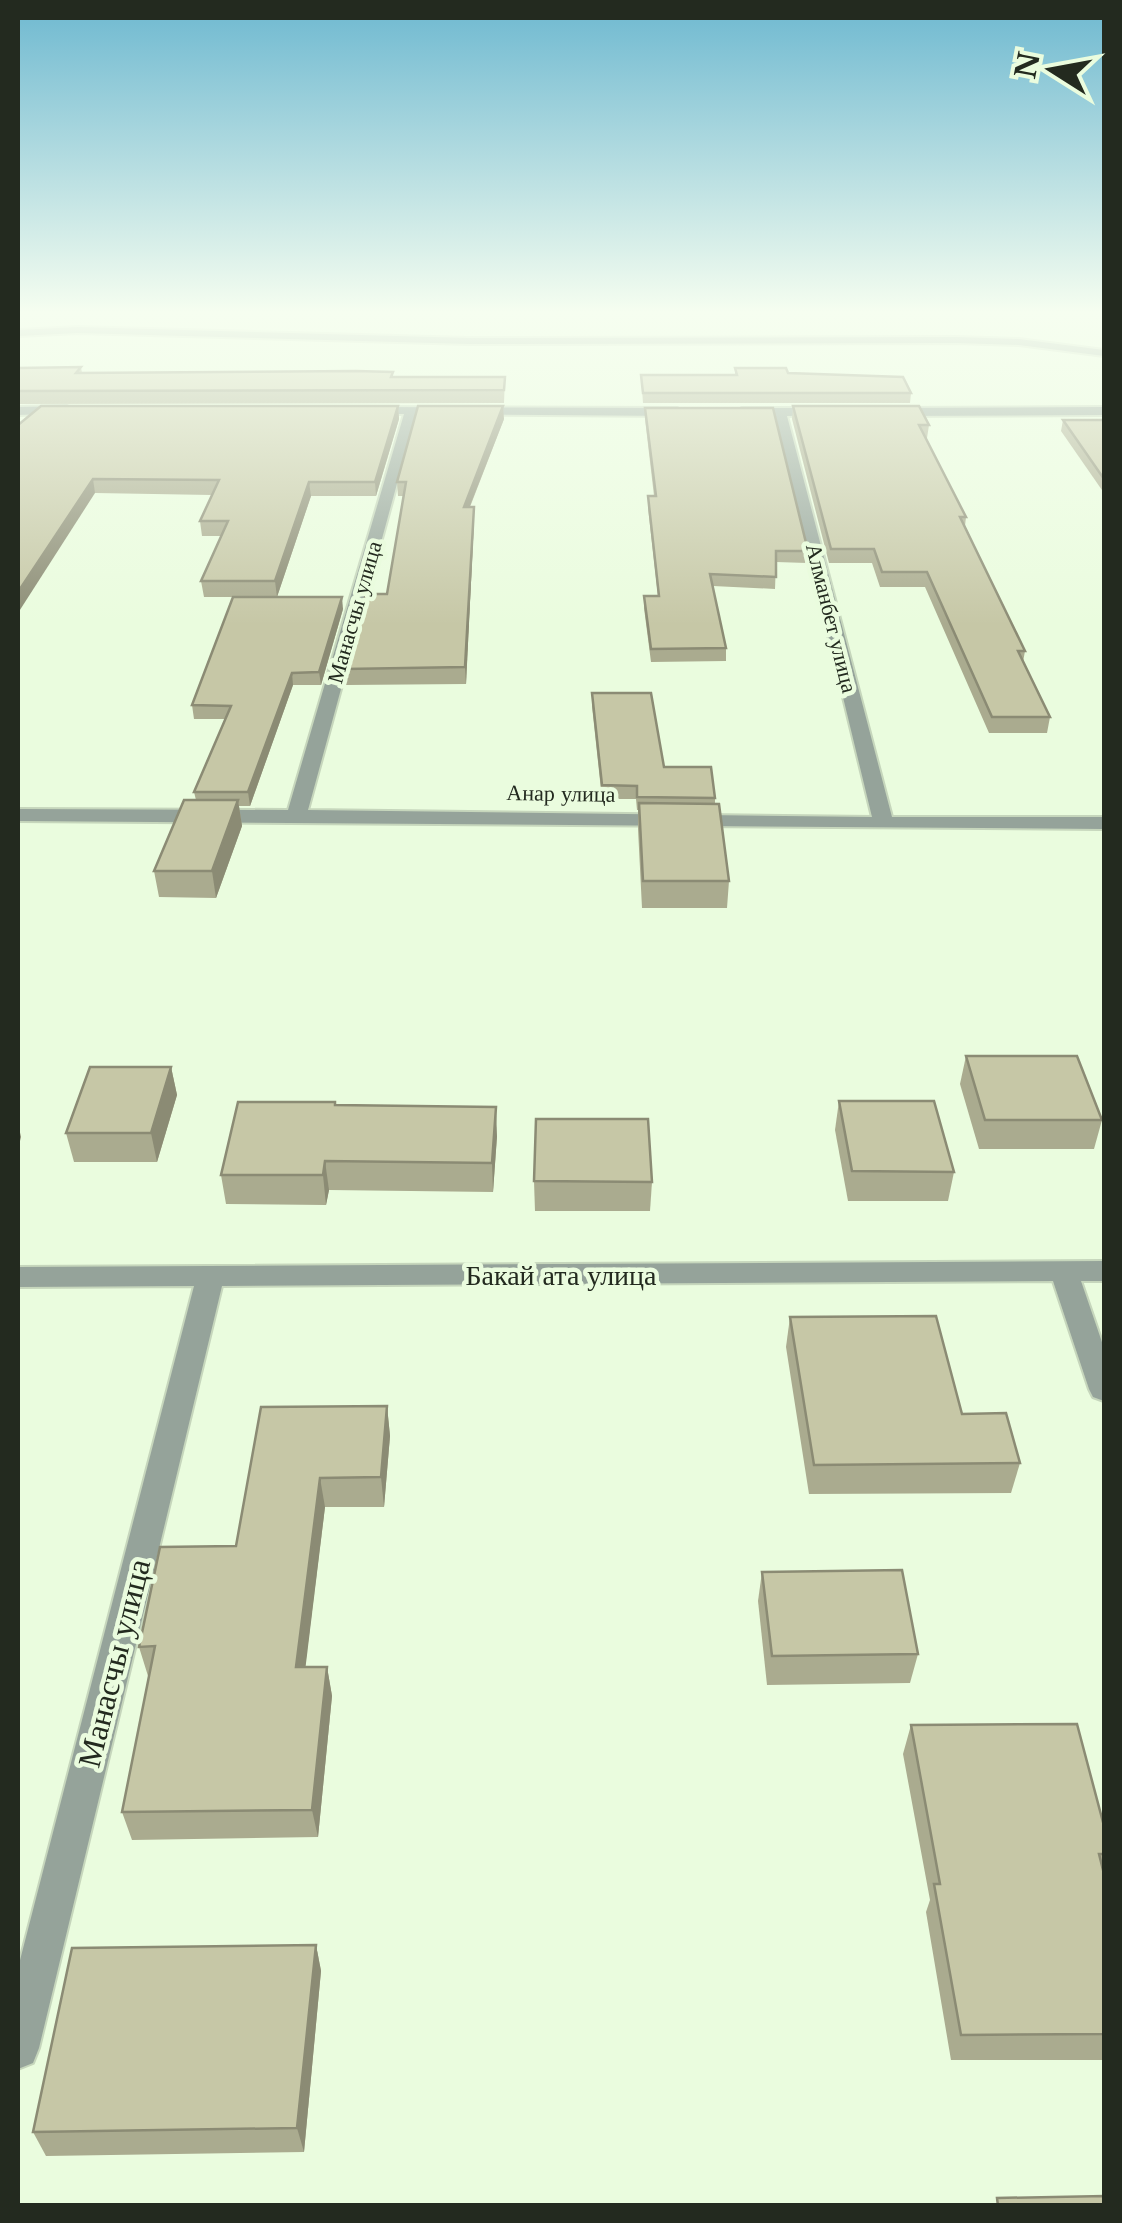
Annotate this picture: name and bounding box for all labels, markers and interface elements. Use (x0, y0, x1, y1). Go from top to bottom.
north arrow (1002, 20, 1102, 120)
text: N (1008, 49, 1048, 82)
street label: Манасчы улица (321, 538, 388, 686)
street label: Алманбет улица (800, 541, 863, 696)
street label: Анар улица (506, 779, 616, 808)
street label: Бакай ата улица (465, 1258, 657, 1293)
street label: Манасчы улица (69, 1555, 159, 1771)

